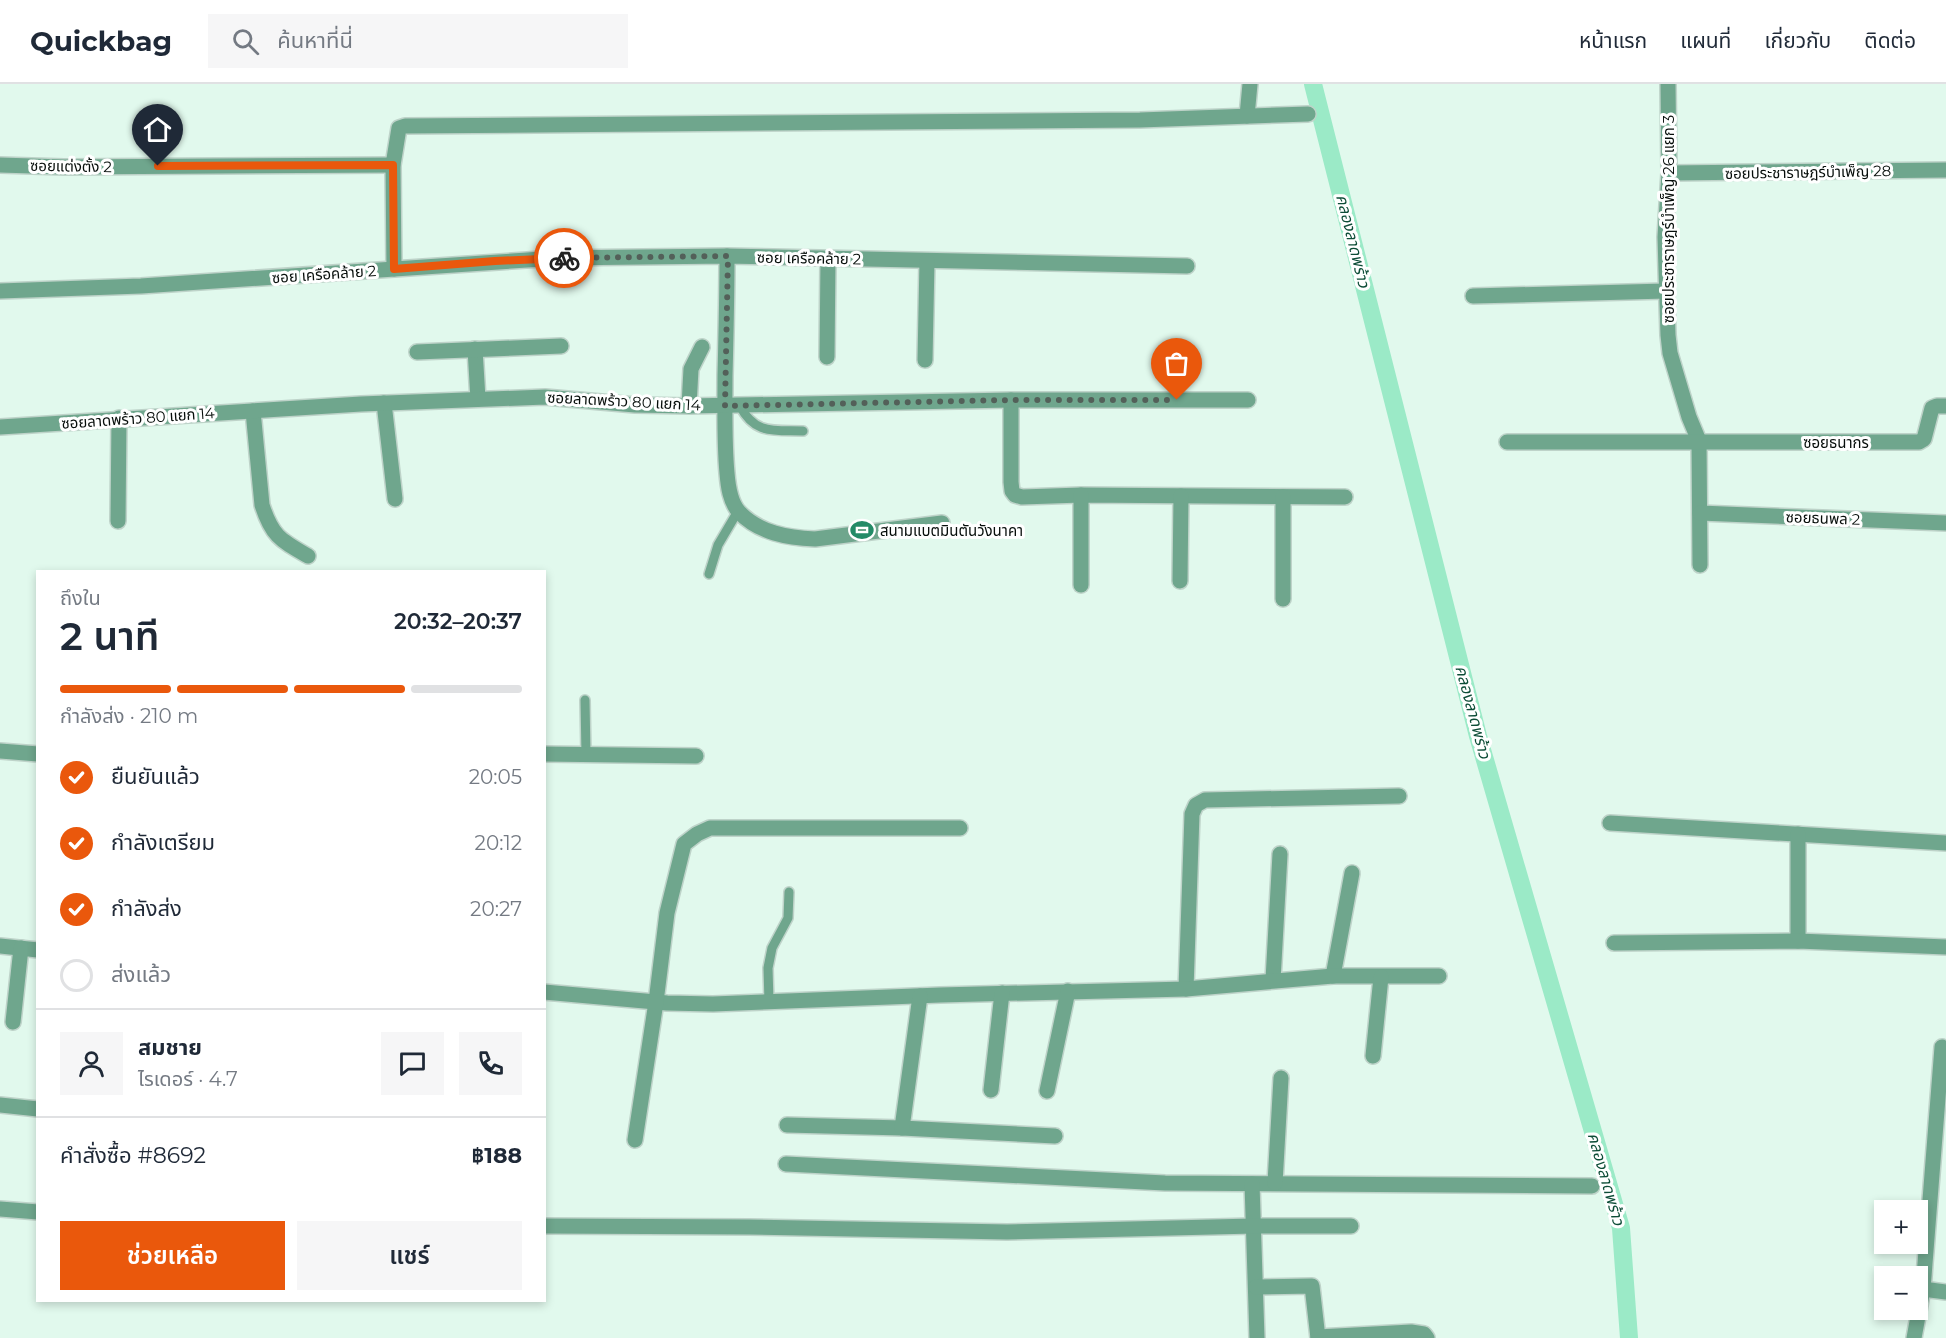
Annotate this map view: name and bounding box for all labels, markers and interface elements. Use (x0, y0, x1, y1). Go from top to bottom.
search box (208, 14, 628, 68)
text: Quickbag (30, 24, 172, 58)
icon: search (229, 25, 262, 58)
text: ค้นหาที่นี่ (277, 27, 353, 54)
text: หน้าแรก (1579, 28, 1647, 53)
text: แผนที่ (1680, 28, 1731, 53)
text: เกี่ยวกับ (1764, 28, 1831, 53)
text: ติดต่อ (1864, 28, 1916, 53)
pin (132, 104, 183, 166)
icon: home (141, 113, 174, 146)
street label: ซอยประชาราษฎร์บำเพ็ญ 26 แยก 3 (1659, 115, 1678, 323)
street label: ซอยแต่งตั้ง 2 (30, 156, 112, 176)
street label: ซอยประชาราษฎร์บำเพ็ญ 28 (1725, 161, 1891, 183)
water label: คลองลาดพร้าว (1332, 192, 1374, 291)
courier (534, 228, 594, 288)
icon: bike (548, 242, 581, 275)
street label: ซอย เครือคล้าย 2 (757, 248, 861, 268)
street label: ซอย เครือคล้าย 2 (271, 261, 377, 287)
pin (1151, 338, 1202, 400)
icon: bag (1160, 347, 1193, 380)
street label: ซอยลาดพร้าว 80 แยก 14 (547, 387, 701, 415)
street label: ซอยลาดพร้าว 80 แยก 14 (61, 403, 215, 433)
street label: ซอยธนากร (1803, 433, 1869, 452)
street label: ซอยธนพล 2 (1785, 507, 1861, 529)
sports icon: สนามแบตมินตันวังนาคา (849, 517, 875, 543)
place label: สนามแบตมินตันวังนาคา (880, 521, 1023, 540)
text: ถึงใน (60, 586, 101, 610)
text: 20:32–20:37 (394, 608, 522, 635)
text: 2 นาที (60, 612, 159, 660)
water label: คลองลาดพร้าว (1451, 663, 1495, 762)
text: กำลังส่ง · 210 m (60, 704, 198, 728)
icon: check (60, 761, 93, 794)
text: ยืนยันแล้ว (111, 763, 200, 790)
text: 20:05 (469, 765, 522, 789)
icon: check (60, 827, 93, 860)
text: กำลังเตรียม (111, 829, 215, 856)
text: 20:12 (475, 831, 522, 855)
icon: check (60, 893, 93, 926)
text: กำลังส่ง (111, 895, 182, 922)
text: 20:27 (470, 897, 522, 921)
text: ส่งแล้ว (111, 961, 171, 988)
button: person (60, 1032, 123, 1095)
button: chat (381, 1032, 444, 1095)
button: phone (459, 1032, 522, 1095)
text: สมชาย (138, 1034, 202, 1061)
text: ไรเดอร์ · 4.7 (138, 1067, 238, 1091)
water label: คลองลาดพร้าว (1584, 1130, 1629, 1229)
text: คำสั่งซื้อ #8692 (60, 1142, 206, 1169)
text: ฿188 (472, 1142, 522, 1169)
map controls (1874, 1200, 1928, 1320)
button: + (1874, 1200, 1928, 1254)
button: ช่วยเหลือ (60, 1221, 285, 1290)
button: แชร์ (297, 1221, 522, 1290)
button: − (1874, 1266, 1928, 1320)

